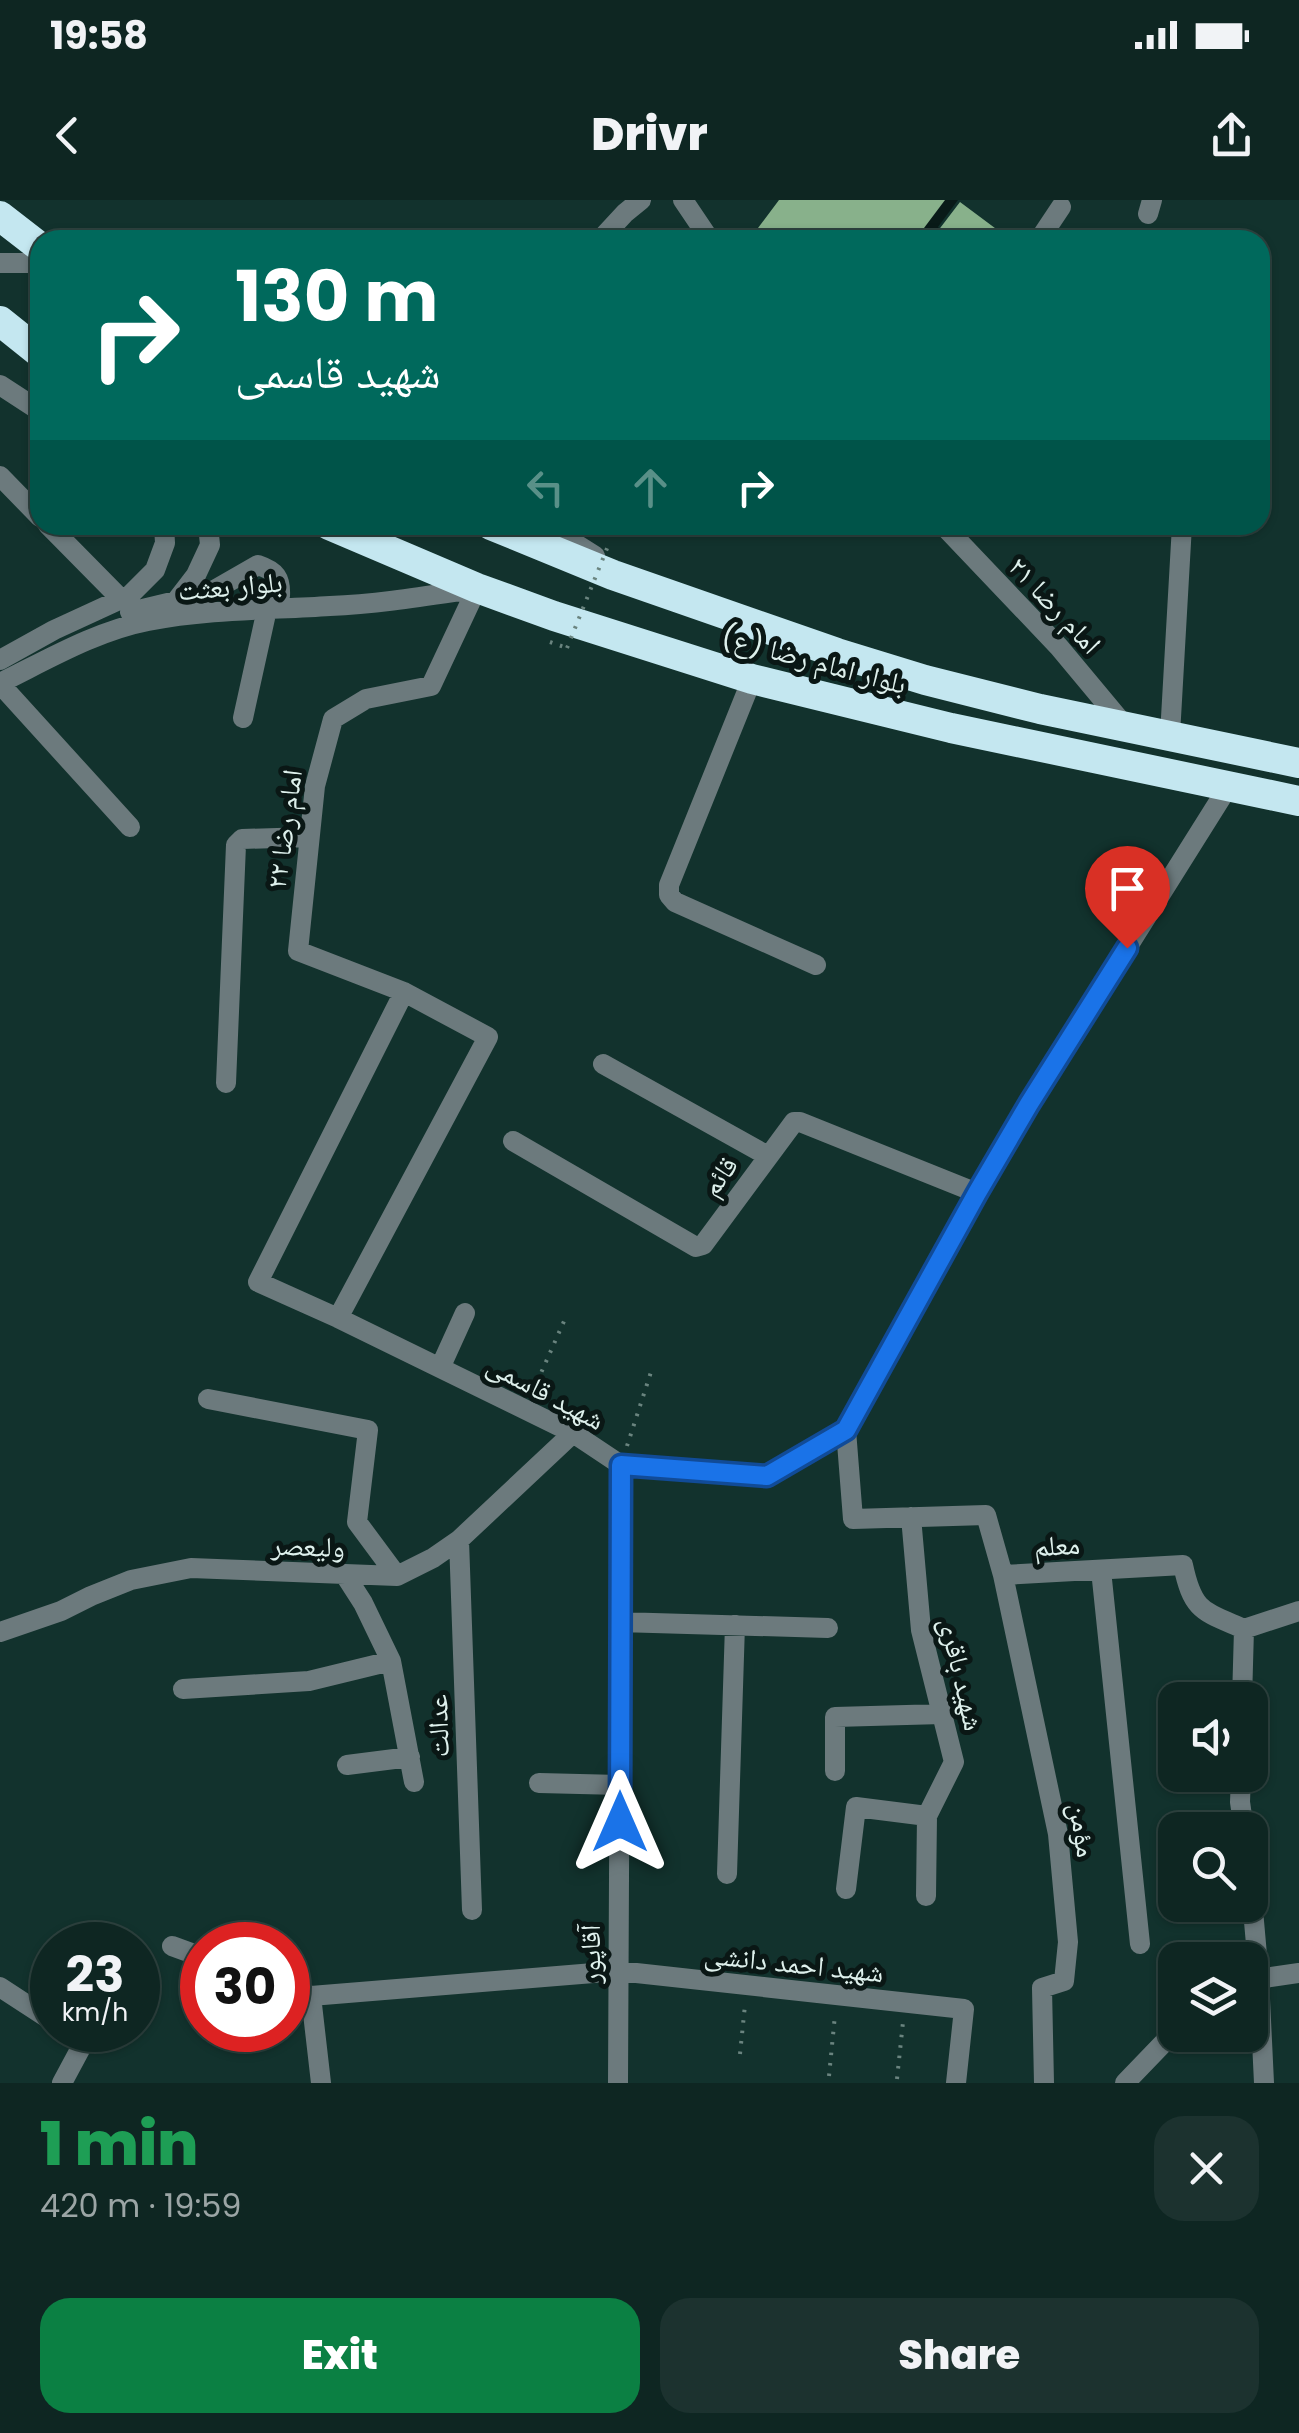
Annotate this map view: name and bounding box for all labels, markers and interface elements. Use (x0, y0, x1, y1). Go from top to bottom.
text: 19:58 (50, 9, 148, 62)
text: Drivr (591, 103, 708, 166)
icon: back (40, 108, 95, 163)
icon: share (1204, 108, 1259, 163)
text: 130 m (235, 247, 438, 346)
icon: right (70, 270, 200, 400)
text: شهید قاسمی (235, 341, 441, 404)
icon: left (518, 460, 573, 515)
icon: ahead (623, 460, 678, 515)
icon: right (728, 460, 783, 515)
street label: امام رضا ۲۱ (999, 548, 1110, 663)
street label: بلوار بعثت (176, 563, 284, 610)
street label: بلوار امام رضا (ع) (717, 617, 911, 704)
street label: امام رضا ۲۲ (257, 767, 312, 891)
pin (1085, 846, 1170, 949)
icon: arrive (1100, 861, 1155, 916)
street label: قائم (691, 1148, 747, 1204)
street label: شهید قاسمی (480, 1345, 611, 1440)
street label: معلم (1033, 1525, 1081, 1566)
street label: ولیعصر (269, 1526, 346, 1567)
street label: شهید باقری (930, 1614, 993, 1735)
map controls (1158, 1682, 1268, 2052)
button: sound (1158, 1682, 1268, 1792)
street label: عدالت (418, 1694, 459, 1758)
position arrow (568, 1770, 672, 1874)
street label: مؤمن (1059, 1800, 1106, 1860)
button: search (1158, 1812, 1268, 1922)
speed limit sign: 30 (180, 1922, 310, 2052)
street label: آقاپور (571, 1924, 610, 1985)
street label: شهید احمد دانشی (702, 1935, 886, 1992)
text: 23 (66, 1939, 124, 2010)
button: layers (1158, 1942, 1268, 2052)
text: km/h (62, 1995, 128, 2030)
text: 1 min (40, 2102, 198, 2186)
button: close (1154, 2116, 1259, 2221)
text: 420 m · 19:59 (40, 2183, 241, 2228)
button: Exit (40, 2298, 640, 2413)
button: Share (660, 2298, 1259, 2413)

